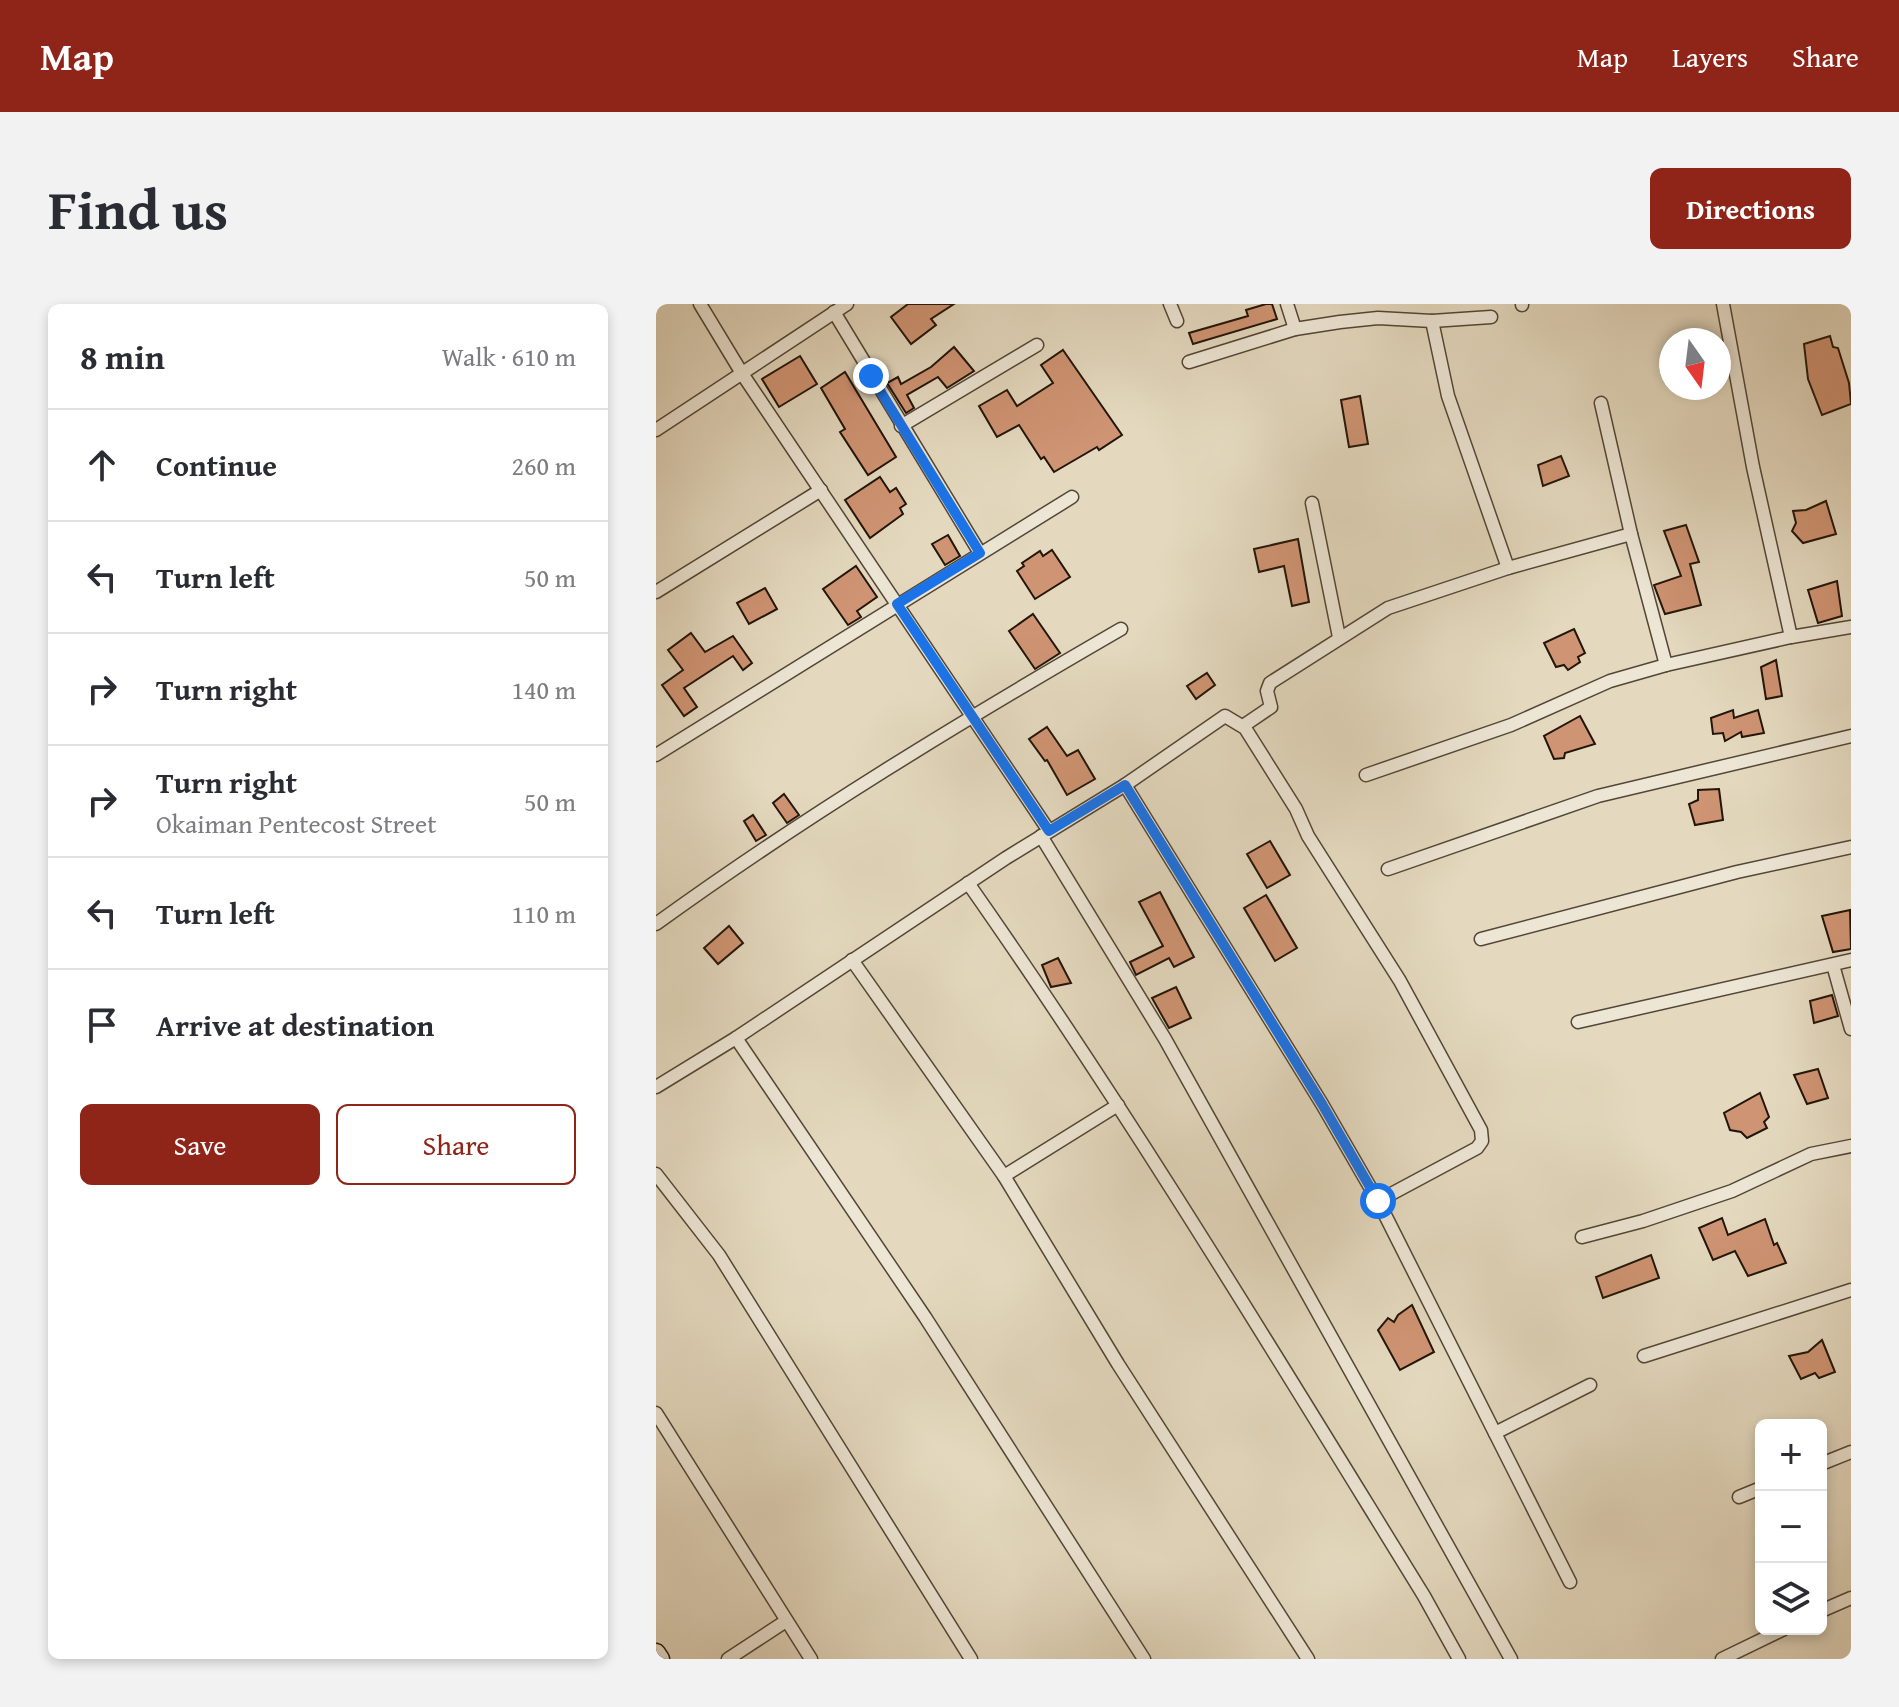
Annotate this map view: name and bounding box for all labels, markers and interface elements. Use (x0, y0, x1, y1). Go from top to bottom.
text: Map (40, 28, 114, 84)
text: Map (1577, 36, 1628, 77)
text: Layers (1672, 36, 1748, 77)
text: Share (1792, 36, 1859, 77)
text: Find us (48, 167, 228, 250)
button: Directions (1650, 168, 1851, 249)
north arrow (1659, 328, 1731, 400)
text: 8 min (80, 332, 165, 381)
text: Walk · 610 m (442, 337, 576, 376)
route end (853, 358, 889, 394)
icon: ahead (80, 443, 124, 487)
text: Continue (156, 443, 277, 487)
text: 260 m (511, 446, 576, 485)
icon: left (80, 555, 124, 599)
text: Turn left (156, 555, 275, 599)
text: 50 m (524, 558, 576, 597)
icon: right (80, 667, 124, 711)
text: Turn right (156, 667, 297, 711)
text: 140 m (511, 670, 576, 709)
text: Turn right (156, 760, 297, 804)
icon: right (80, 779, 124, 823)
text: 50 m (524, 782, 576, 821)
text: Okaiman Pentecost Street (156, 804, 436, 843)
icon: left (80, 891, 124, 935)
text: Turn left (156, 891, 275, 935)
text: 110 m (511, 894, 576, 933)
icon: arrive (80, 1003, 124, 1047)
text: Arrive at destination (156, 1003, 434, 1047)
button: Save (80, 1104, 320, 1185)
button: Share (336, 1104, 576, 1185)
route start (1360, 1183, 1396, 1219)
map controls (1755, 1419, 1827, 1635)
button: + (1755, 1419, 1827, 1491)
button: − (1755, 1491, 1827, 1563)
button: layers (1755, 1563, 1827, 1635)

